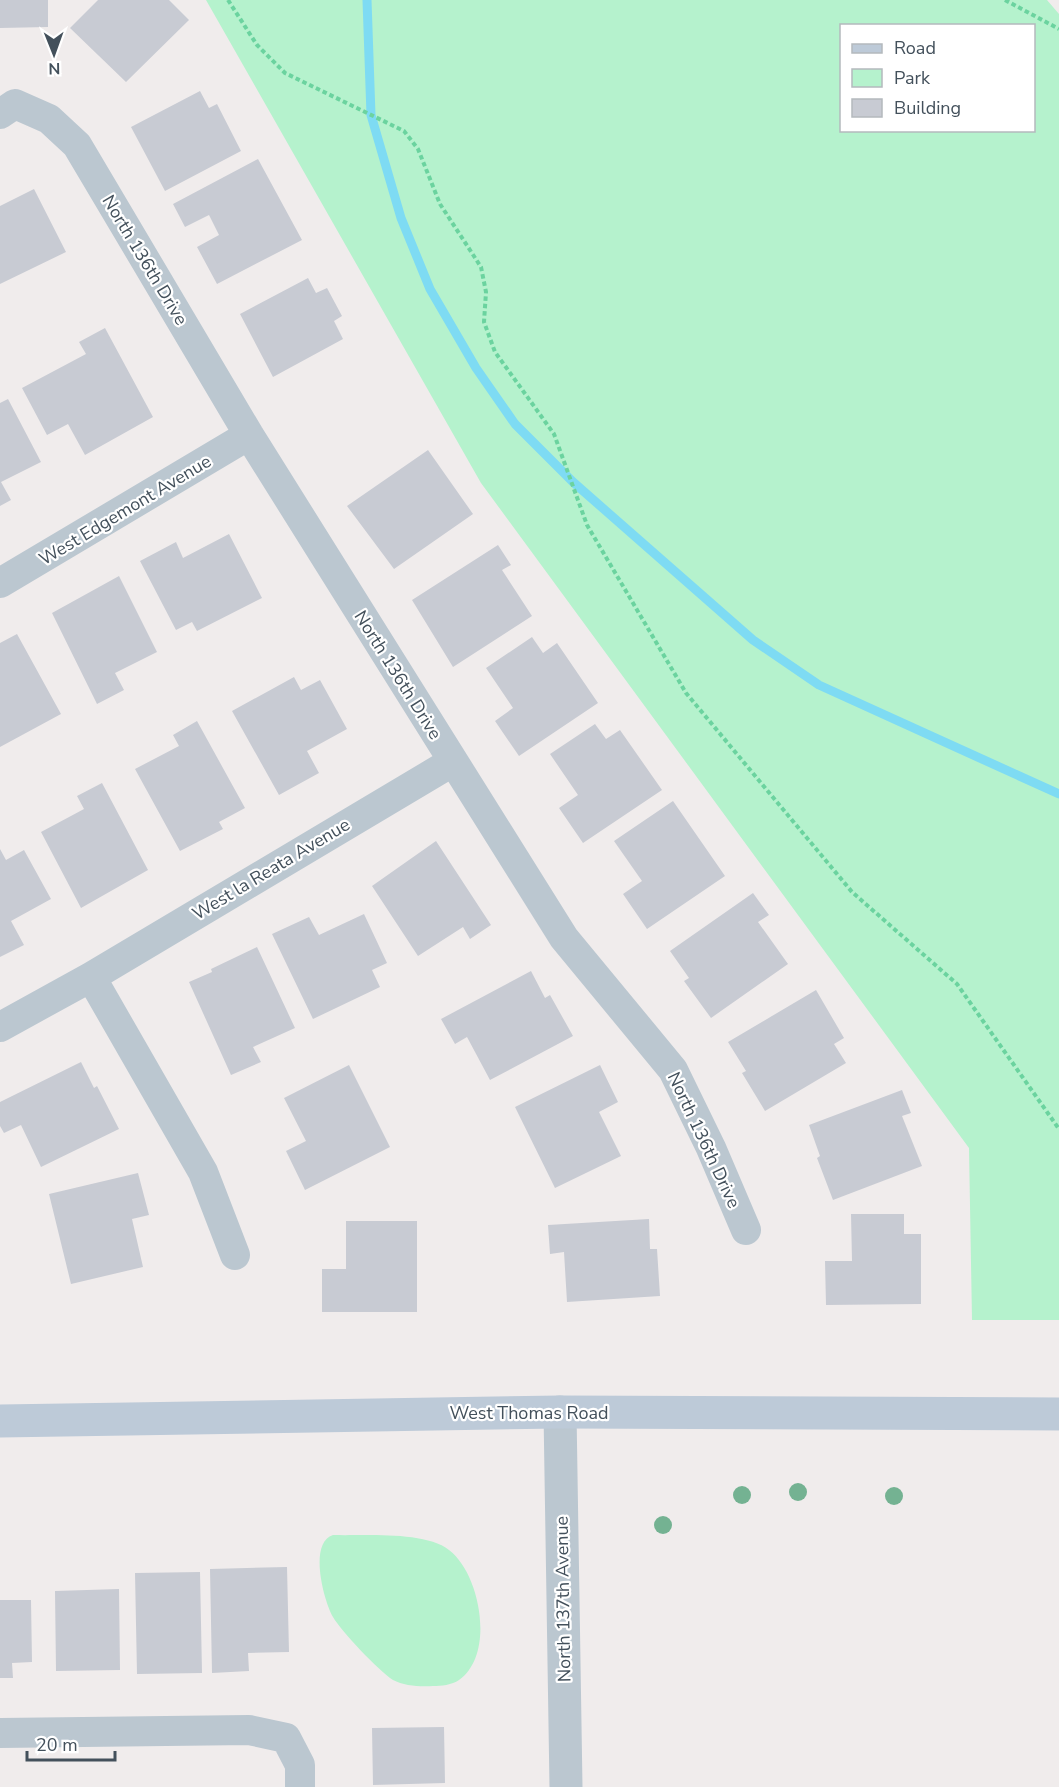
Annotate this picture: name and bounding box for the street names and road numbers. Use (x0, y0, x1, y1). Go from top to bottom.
street label: North 136th Drive (97, 191, 193, 329)
street label: West Edgemont Avenue (35, 449, 215, 571)
street label: North 136th Drive (349, 606, 447, 744)
street label: West la Reata Avenue (188, 812, 354, 926)
street label: North 136th Drive (662, 1068, 746, 1212)
street label: West Thomas Road (449, 1401, 609, 1425)
street label: North 137th Avenue (550, 1516, 576, 1682)

